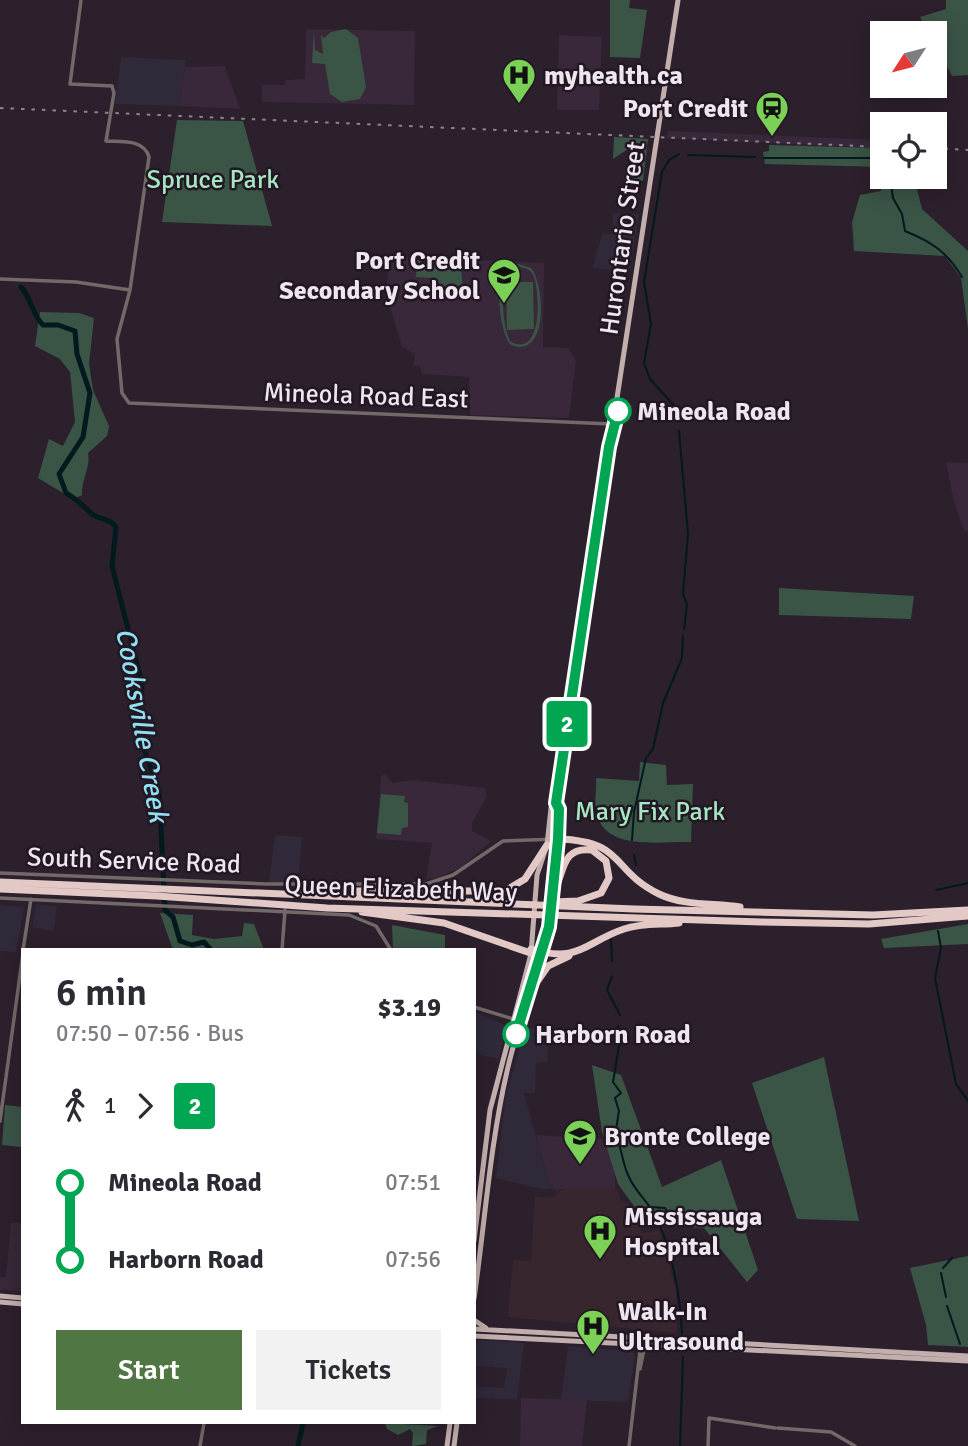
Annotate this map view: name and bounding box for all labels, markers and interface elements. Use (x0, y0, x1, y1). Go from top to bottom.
north arrow (870, 21, 947, 98)
map controls (870, 21, 947, 189)
hospital icon: myhealth.ca (500, 56, 538, 105)
place label: myhealth.ca (544, 60, 683, 92)
station icon: Port Credit (753, 89, 791, 138)
place label: Port Credit (623, 93, 748, 125)
button: locate (870, 112, 947, 189)
street label: Hurontario Street (594, 139, 652, 337)
park label: Spruce Park (147, 164, 279, 196)
place label: Port Credit Secondary School (279, 245, 480, 307)
school or university icon: Port Credit Secondary School (485, 256, 523, 305)
street label: Mineola Road East (263, 376, 469, 416)
place label: Mineola Road (637, 396, 791, 428)
marker: Mineola Road (605, 398, 631, 424)
water label: Cooksville Creek (108, 625, 176, 828)
line badge: 2 (544, 701, 590, 747)
text: 2 (561, 709, 573, 739)
park label: Mary Fix Park (575, 796, 725, 828)
street label: South Service Road (26, 841, 241, 881)
street label: Queen Elizabeth Way (284, 869, 518, 909)
text: 6 min (56, 969, 147, 1016)
text: $3.19 (377, 992, 441, 1024)
text: 07:50 – 07:56 · Bus (56, 1019, 244, 1048)
place label: Harborn Road (535, 1019, 691, 1051)
marker: Harborn Road (503, 1021, 529, 1047)
icon: walk (56, 1087, 94, 1125)
icon: forward (126, 1087, 164, 1125)
text: 1 (104, 1091, 116, 1120)
text: 2 (188, 1091, 201, 1121)
school or university icon: Bronte College (561, 1117, 599, 1166)
place label: Bronte College (604, 1121, 771, 1153)
text: Mineola Road (108, 1167, 262, 1199)
text: 07:51 (385, 1168, 441, 1197)
place label: Mississauga Hospital (624, 1201, 762, 1263)
hospital icon: Mississauga Hospital (581, 1212, 619, 1261)
text: Harborn Road (108, 1244, 264, 1276)
text: 07:56 (385, 1245, 441, 1274)
place label: Walk-In Ultrasound (618, 1296, 744, 1358)
hospital icon: Walk-In Ultrasound (574, 1307, 612, 1356)
button: Start (56, 1330, 242, 1410)
button: Tickets (256, 1330, 441, 1410)

